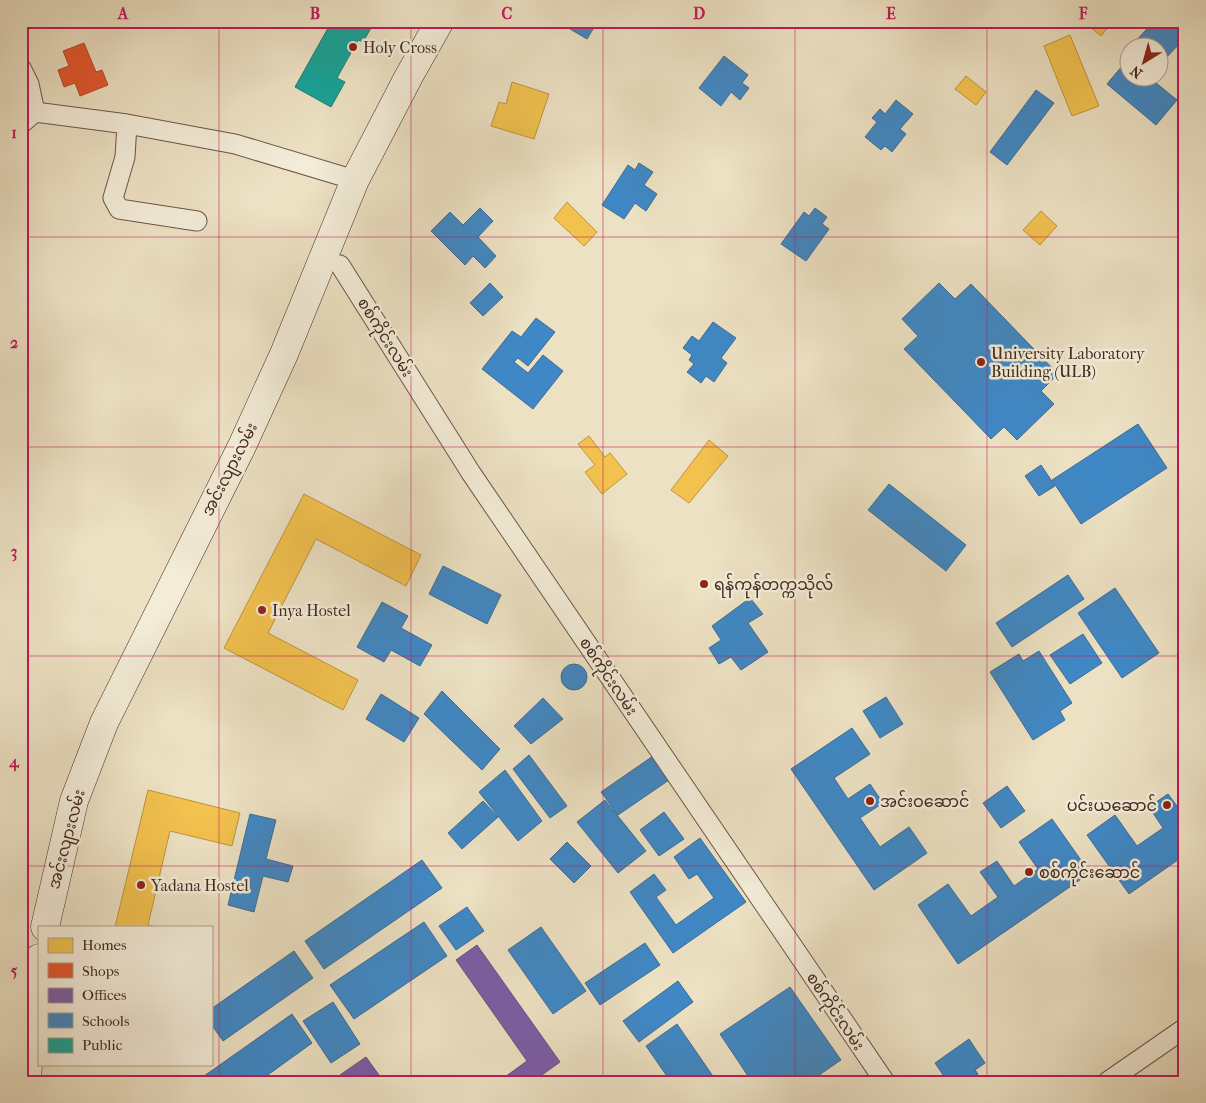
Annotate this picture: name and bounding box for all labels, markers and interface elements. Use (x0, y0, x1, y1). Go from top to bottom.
text: A (117, 4, 129, 23)
text: B (310, 4, 320, 23)
text: C (502, 4, 513, 23)
text: D (693, 4, 705, 23)
text: E (886, 4, 896, 23)
text: F (1078, 4, 1088, 23)
place label: Holy Cross (363, 38, 437, 57)
north arrow (1118, 38, 1168, 88)
marker: Holy Cross (347, 41, 359, 53)
text: N (1127, 62, 1146, 82)
text: 1 (11, 123, 17, 142)
street label: စစ်ကိုင်းလမ်း (349, 293, 419, 383)
text: 2 (10, 333, 18, 352)
place label: University Laboratory Building (ULB) (991, 344, 1145, 381)
marker: University Laboratory Building (ULB) (975, 356, 987, 368)
street label: အင်းလျားလမ်း (196, 418, 265, 521)
text: 3 (11, 542, 17, 562)
place label: ရန်ကုန်တက္ကသိုလ် (714, 573, 833, 599)
marker: ရန်ကုန်တက္ကသိုလ် (698, 578, 710, 590)
place label: Inya Hostel (272, 601, 351, 620)
marker: Inya Hostel (256, 604, 268, 616)
street label: စစ်ကိုင်းလမ်း (571, 633, 643, 722)
text: 4 (8, 752, 20, 772)
street label: အင်းလျားလမ်း (42, 787, 93, 892)
place label: အင်းဝ‌ဆောင် (880, 790, 969, 811)
place label: ပင်းယဆောင် (1067, 794, 1157, 815)
marker: အင်းဝ‌ဆောင် (864, 795, 876, 807)
marker: ပင်းယဆောင် (1161, 799, 1173, 811)
place label: စစ်ကိုင်းဆောင် (1039, 861, 1140, 887)
marker: စစ်ကိုင်းဆောင် (1023, 866, 1035, 878)
place label: Yadana Hostel (150, 876, 249, 895)
marker: Yadana Hostel (135, 879, 147, 891)
legend (38, 926, 212, 1066)
text: Homes (82, 936, 127, 954)
text: 5 (11, 961, 18, 980)
text: Shops (82, 962, 120, 980)
street label: စစ်ကိုင်းလမ်း (798, 968, 870, 1057)
text: Offices (82, 986, 127, 1004)
text: Schools (82, 1012, 130, 1030)
text: Public (82, 1036, 123, 1054)

